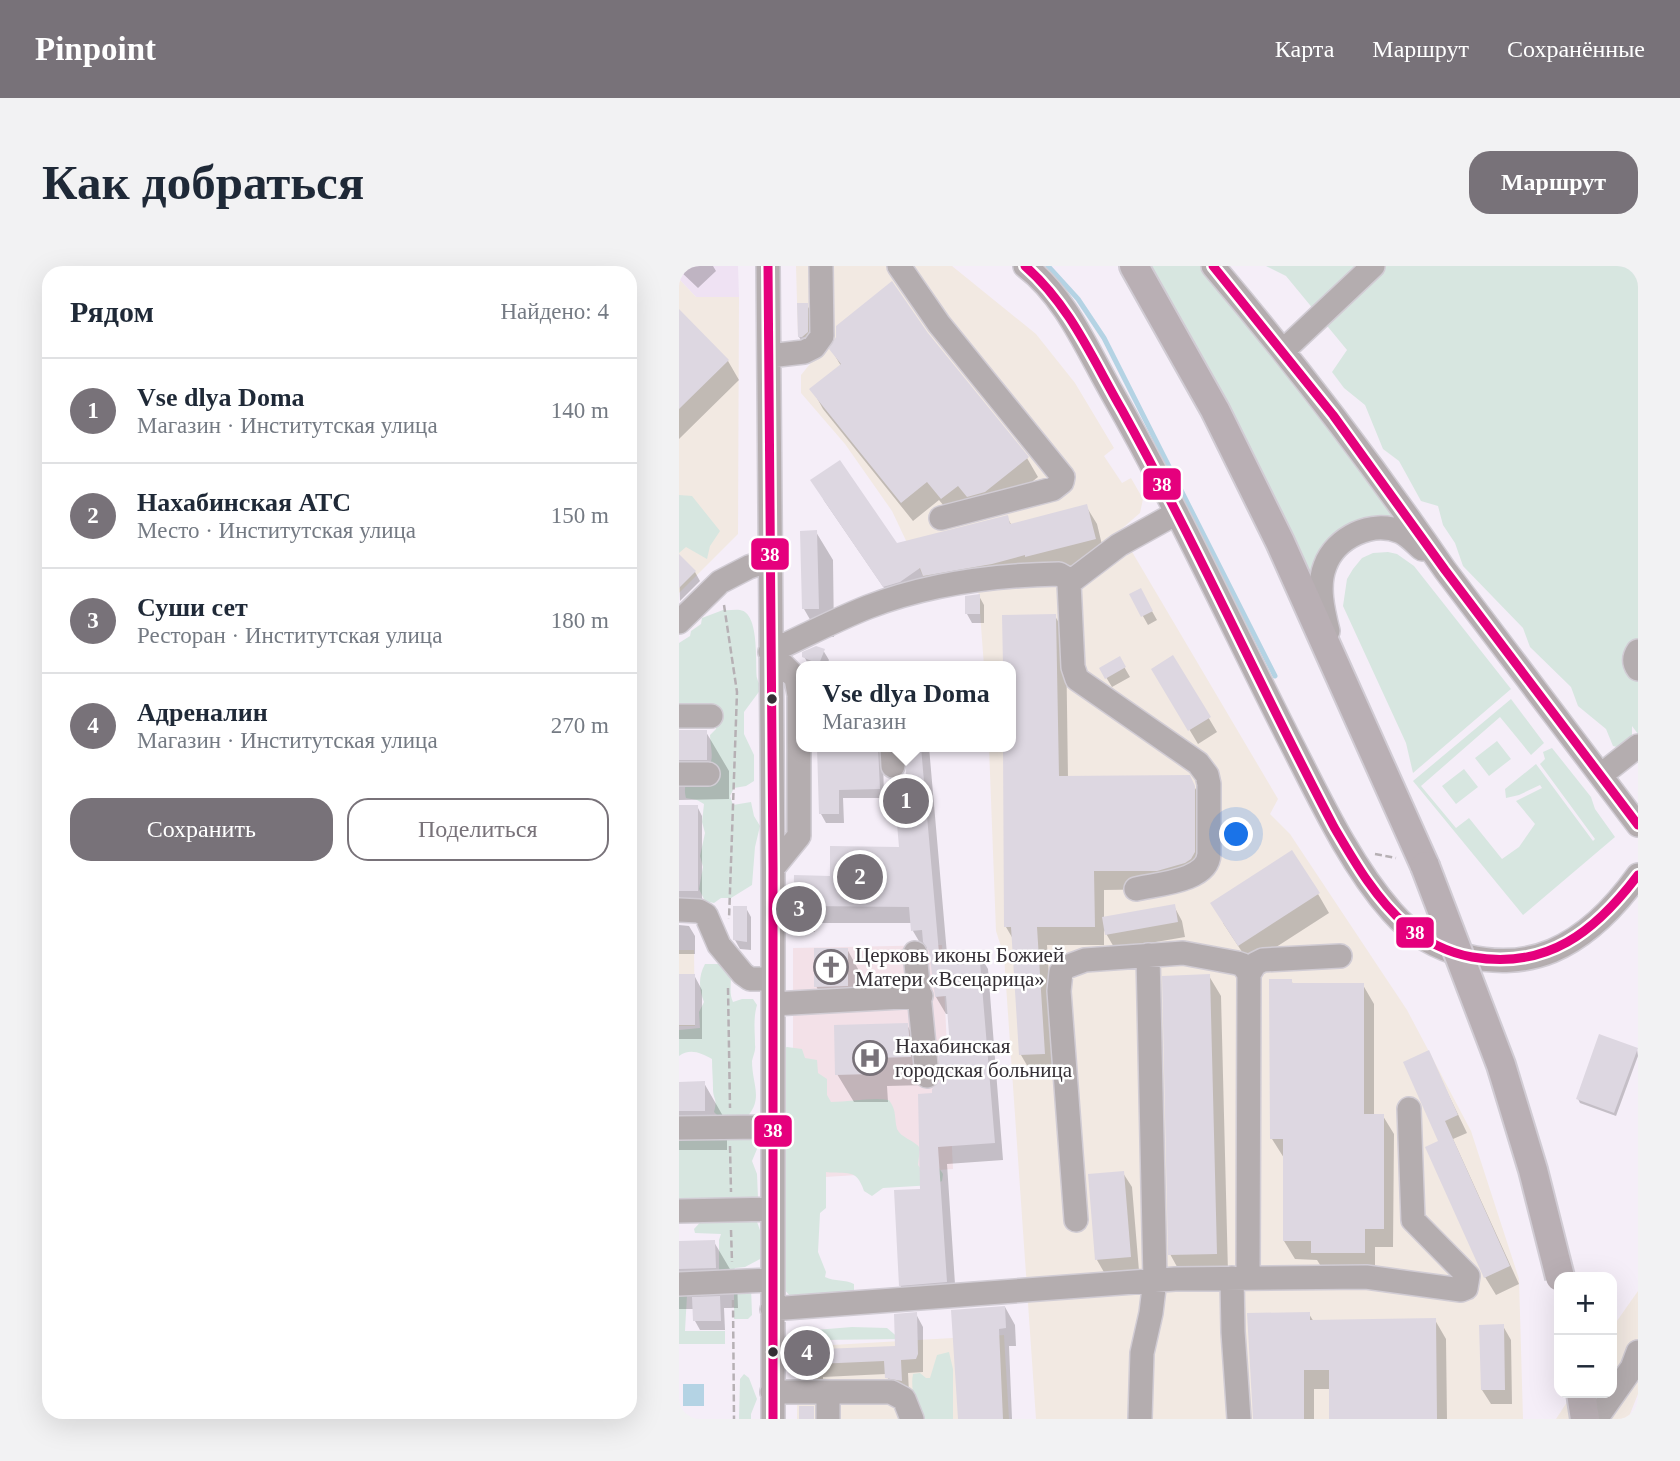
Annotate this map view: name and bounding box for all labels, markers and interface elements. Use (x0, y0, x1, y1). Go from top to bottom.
text: Pinpoint (35, 31, 156, 67)
text: Карта (1275, 36, 1334, 62)
text: Маршрут (1372, 36, 1469, 62)
text: Сохранённые (1507, 36, 1645, 62)
button: Маршрут (1469, 151, 1638, 214)
text: Как добраться (42, 155, 364, 210)
text: Рядом (70, 295, 154, 328)
text: Найдено: 4 (501, 299, 609, 324)
text: Vse dlya Doma (137, 383, 305, 412)
text: 1 (87, 398, 99, 423)
text: 140 m (551, 398, 609, 423)
text: Магазин · Институтская улица (137, 413, 438, 438)
line badge: 38 (1142, 467, 1182, 501)
text: 38 (1153, 474, 1172, 495)
text: Нахабинская АТС (137, 488, 351, 517)
text: 2 (87, 503, 99, 528)
text: 150 m (551, 503, 609, 528)
text: Место · Институтская улица (137, 518, 416, 543)
line badge: 38 (750, 537, 790, 571)
text: 38 (761, 544, 780, 565)
text: Суши сет (137, 593, 248, 622)
text: 3 (87, 608, 99, 633)
text: 180 m (551, 608, 609, 633)
text: Ресторан · Институтская улица (137, 623, 442, 648)
popup (796, 661, 1016, 752)
text: Vse dlya Doma (822, 679, 990, 708)
unlabelled marker (765, 692, 779, 706)
text: Адреналин (137, 698, 268, 727)
text: Магазин (822, 709, 906, 734)
text: 4 (87, 713, 99, 738)
text: 270 m (551, 713, 609, 738)
text: Магазин · Институтская улица (137, 728, 438, 753)
pin: 1 (883, 775, 929, 827)
button: Сохранить (70, 798, 333, 861)
button: Поделиться (347, 798, 609, 861)
your location (1219, 817, 1253, 851)
pin: 2 (837, 851, 883, 903)
pin: 3 (776, 883, 822, 935)
line badge: 38 (1395, 916, 1435, 949)
text: 38 (1406, 922, 1425, 943)
place label: Церковь иконы Божией Матери «Всецарица» (855, 943, 1064, 991)
church icon: Церковь иконы Божией Матери «Всецарица» (812, 948, 850, 986)
place label: Нахабинская городская больница (895, 1034, 1073, 1082)
hospital icon: Нахабинская городская больница (851, 1039, 889, 1077)
line badge: 38 (753, 1114, 793, 1148)
text: 38 (764, 1120, 783, 1141)
map controls (1554, 1272, 1617, 1398)
button: + (1554, 1272, 1617, 1335)
pin: 4 (784, 1327, 830, 1379)
button: − (1554, 1335, 1617, 1398)
unlabelled marker (766, 1345, 780, 1359)

